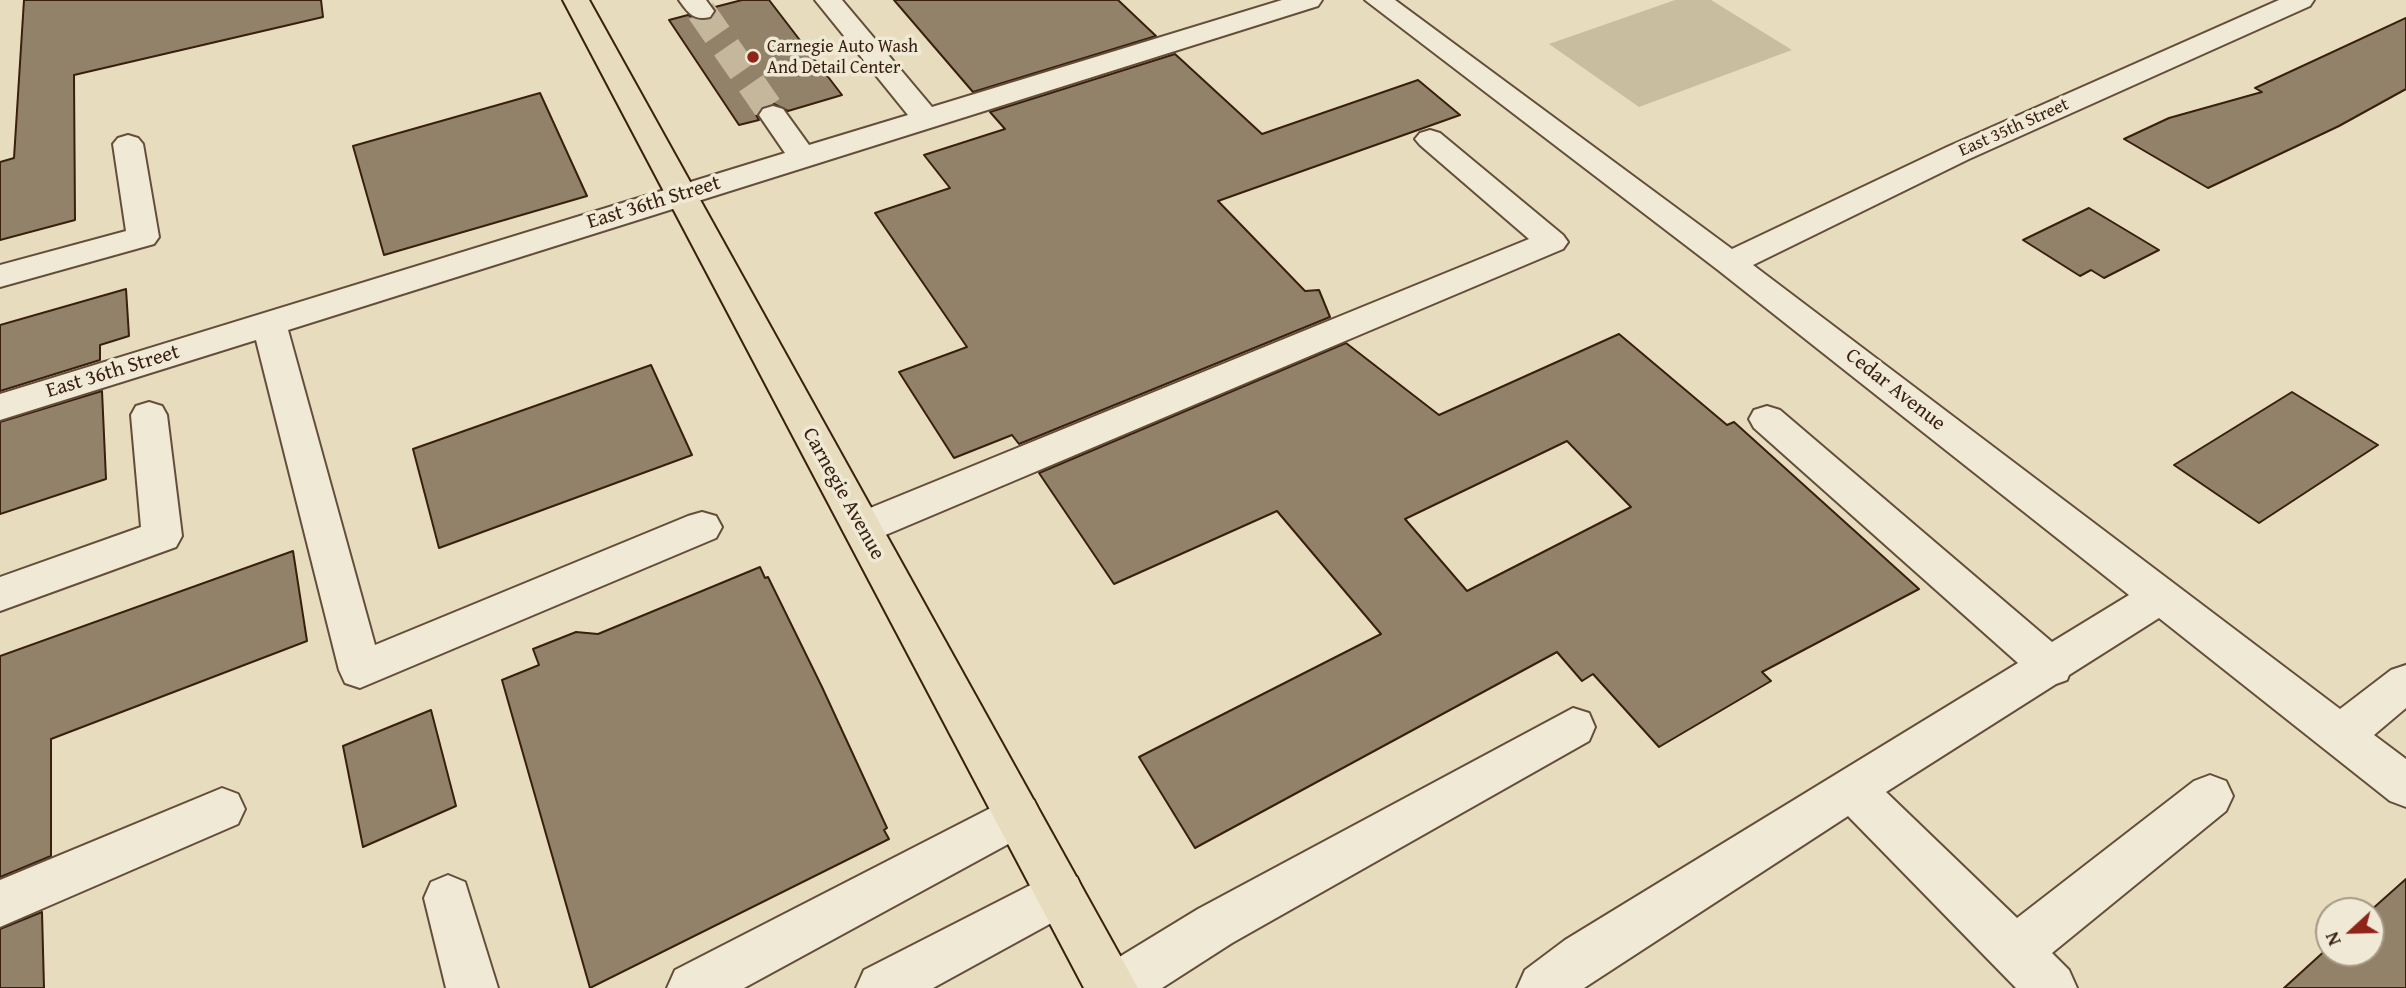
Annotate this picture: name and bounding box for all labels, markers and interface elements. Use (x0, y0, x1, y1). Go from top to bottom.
place label: Carnegie Auto Wash And Detail Center (767, 36, 918, 78)
marker: Carnegie Auto Wash And Detail Center (745, 49, 761, 65)
street label: East 35th Street (1956, 94, 2072, 162)
street label: East 36th Street (584, 171, 724, 235)
street label: East 36th Street (43, 340, 183, 404)
street label: Cedar Avenue (1840, 343, 1950, 437)
street label: Carnegie Avenue (796, 424, 890, 564)
north arrow (2315, 897, 2385, 967)
text: N (2317, 928, 2348, 950)

